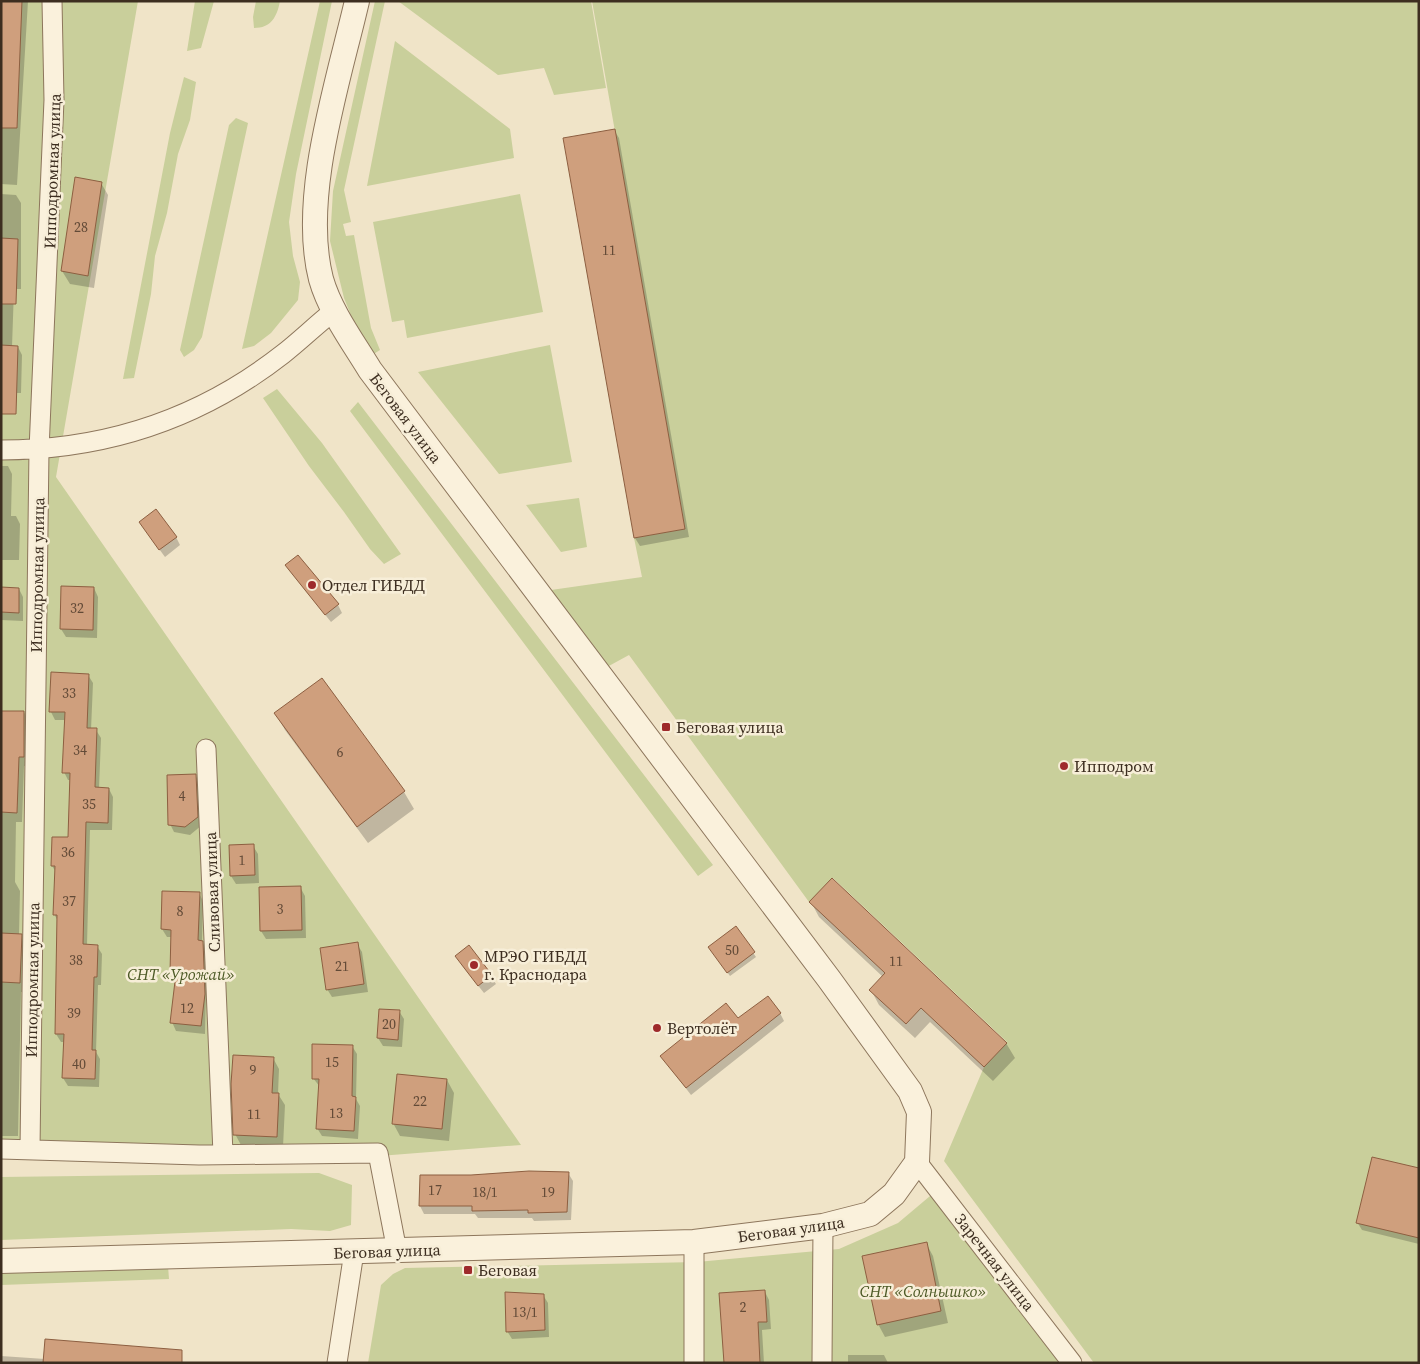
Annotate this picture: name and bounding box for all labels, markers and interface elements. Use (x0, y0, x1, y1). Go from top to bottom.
street label: Ипподромная улица (38, 92, 66, 249)
house number: 28 (74, 217, 88, 237)
house number: 11 (602, 240, 616, 260)
street label: Беговая улица (365, 368, 448, 468)
street label: Ипподромная улица (25, 496, 49, 653)
place label: Отдел ГИБДД (322, 574, 425, 596)
marker: Отдел ГИБДД (306, 579, 318, 591)
house number: 32 (70, 598, 84, 618)
house number: 33 (62, 683, 76, 703)
place label: Беговая улица (676, 716, 785, 738)
marker: Беговая улица (660, 721, 672, 733)
house number: 34 (73, 740, 87, 760)
house number: 6 (337, 742, 344, 762)
place label: Ипподром (1074, 755, 1154, 777)
marker: Ипподром (1058, 760, 1070, 772)
house number: 4 (179, 786, 186, 806)
house number: 35 (82, 794, 96, 814)
street label: Сливовая улица (199, 831, 225, 953)
house number: 36 (61, 842, 75, 862)
house number: 1 (239, 850, 246, 870)
house number: 37 (62, 891, 76, 911)
house number: 3 (277, 899, 284, 919)
street label: Ипподромная улица (20, 901, 44, 1058)
house number: 8 (177, 901, 184, 921)
house number: 50 (725, 940, 739, 960)
place label: МРЭО ГИБДД г. Краснодара (484, 945, 588, 985)
house number: 38 (69, 950, 83, 970)
house number: 11 (889, 951, 903, 971)
house number: 21 (335, 956, 349, 976)
marker: МРЭО ГИБДД г. Краснодара (468, 959, 480, 971)
park label: СНТ «Урожай» (127, 963, 235, 985)
house number: 12 (180, 998, 194, 1018)
house number: 39 (67, 1003, 81, 1023)
house number: 20 (382, 1014, 396, 1034)
place label: Вертолёт (667, 1017, 738, 1039)
marker: Вертолёт (651, 1022, 663, 1034)
house number: 15 (325, 1052, 339, 1072)
house number: 40 (72, 1054, 86, 1074)
house number: 9 (250, 1060, 257, 1080)
house number: 22 (413, 1091, 427, 1111)
house number: 13 (329, 1103, 343, 1123)
house number: 11 (247, 1104, 261, 1124)
house number: 17 (428, 1180, 442, 1200)
house number: 18/1 (472, 1182, 498, 1202)
house number: 19 (541, 1182, 555, 1202)
street label: Заречная улица (950, 1209, 1041, 1316)
street label: Беговая улица (736, 1210, 847, 1247)
street label: Беговая улица (333, 1238, 442, 1264)
place label: Беговая (478, 1259, 537, 1281)
marker: Беговая (462, 1264, 474, 1276)
park label: СНТ «Солнышко» (860, 1280, 986, 1302)
house number: 2 (740, 1297, 747, 1317)
house number: 13/1 (512, 1302, 538, 1322)

